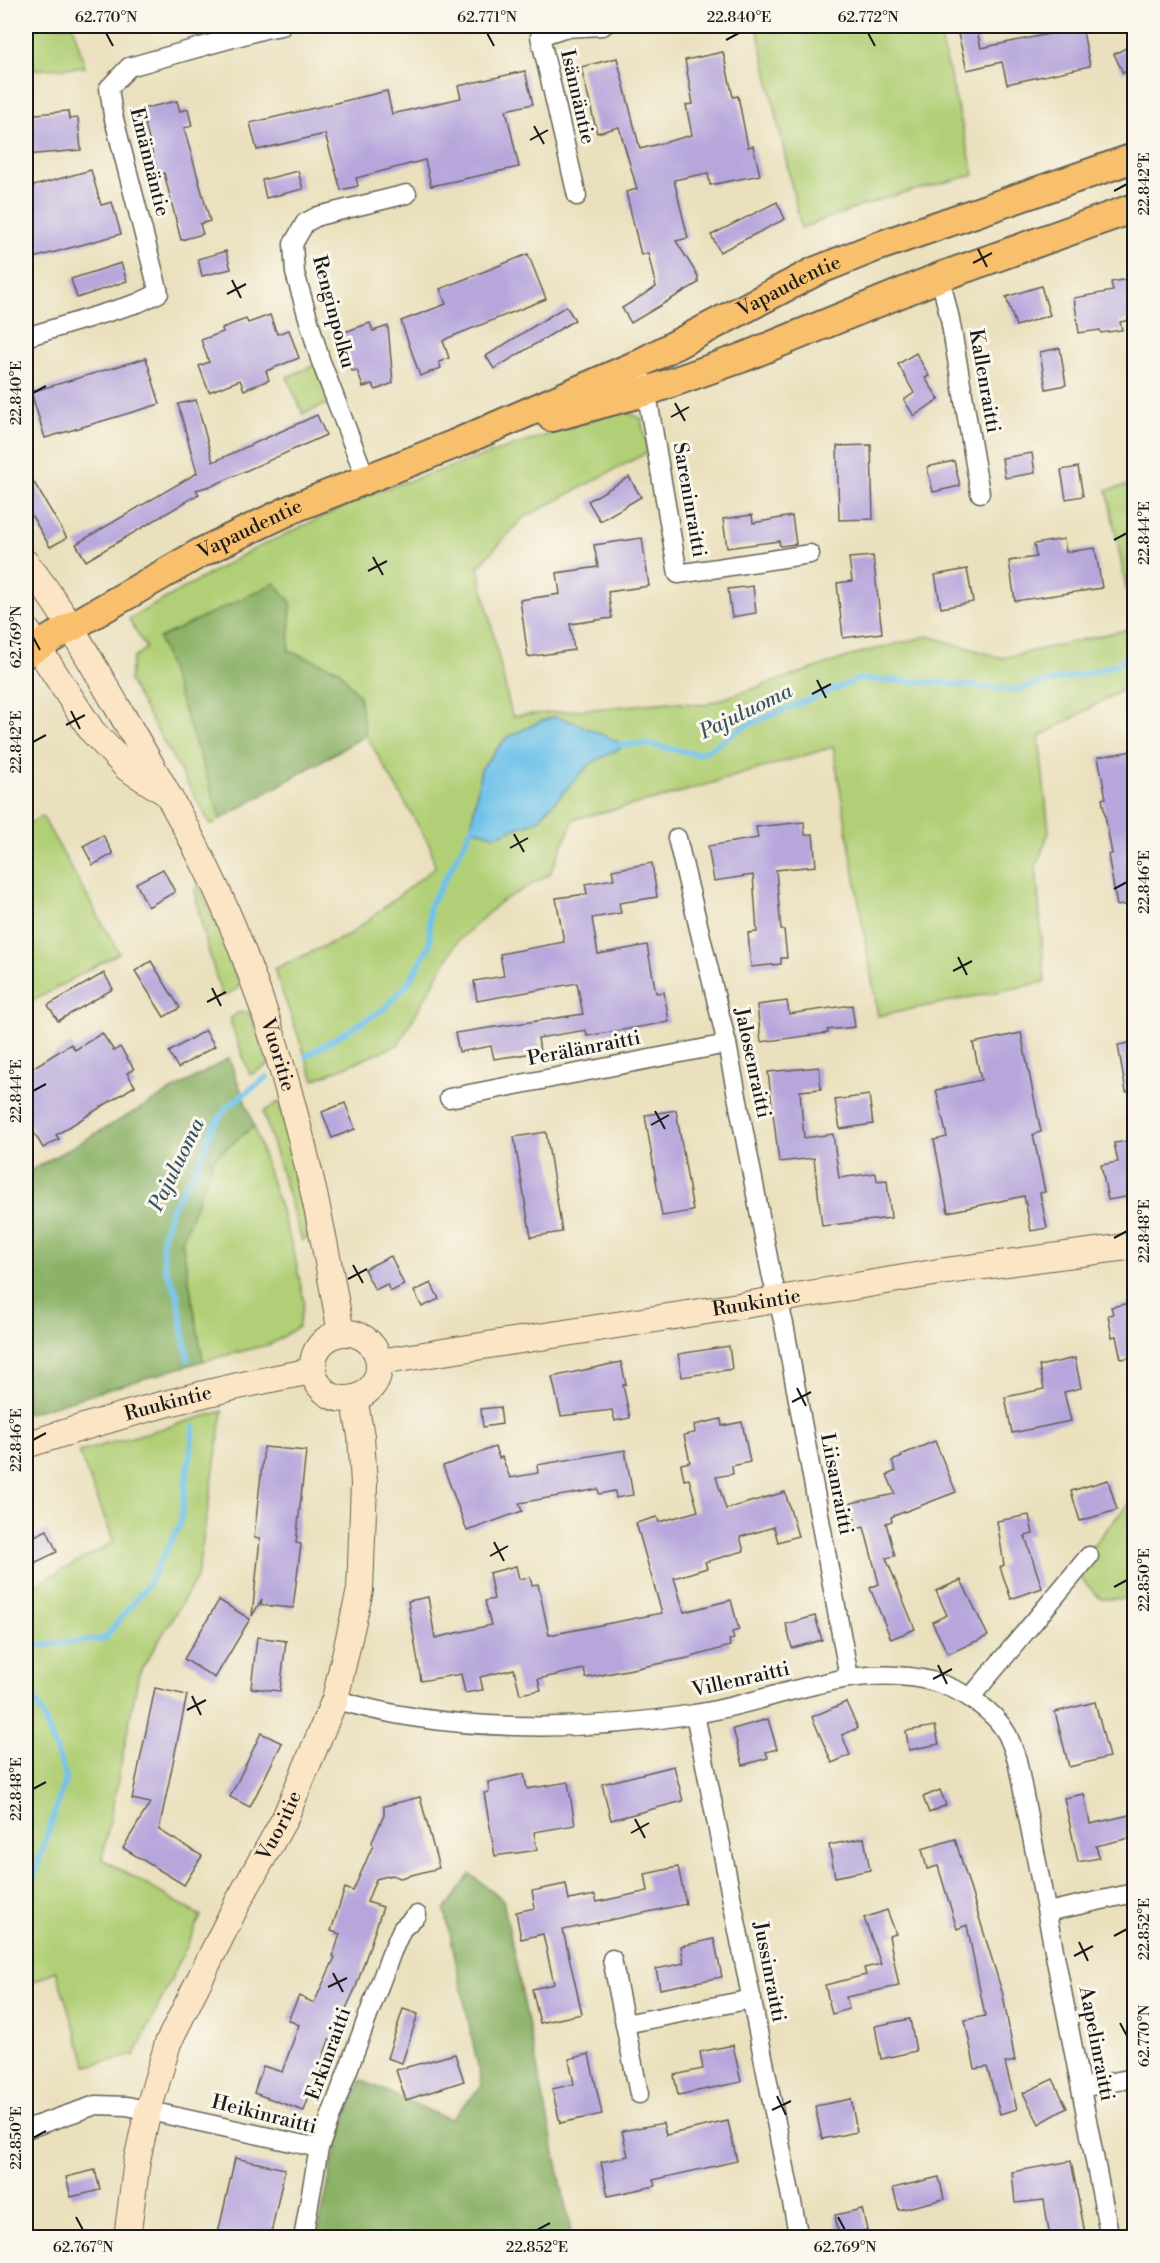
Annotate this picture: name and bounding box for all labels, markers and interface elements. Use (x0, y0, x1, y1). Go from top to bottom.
text: 62.770°N (75, 8, 137, 27)
text: 62.771°N (457, 8, 517, 27)
text: 22.840°E (707, 8, 771, 27)
text: 62.772°N (837, 8, 899, 27)
street label: Isännäntie (554, 47, 600, 147)
street label: Emännäntie (123, 105, 175, 219)
text: 22.842°E (1135, 152, 1154, 216)
street label: Vapaudentie (732, 250, 845, 323)
street label: Renginpolku (306, 253, 360, 372)
street label: Kallenraitti (963, 327, 1006, 435)
text: 22.840°E (7, 361, 26, 425)
street label: Sareninraitti (667, 441, 711, 560)
street label: Vapaudentie (193, 494, 306, 565)
text: 22.844°E (1135, 501, 1154, 565)
text: 62.769°N (7, 606, 26, 668)
water label: Pajuluoma (694, 678, 797, 746)
text: 22.842°E (7, 710, 26, 774)
text: 22.846°E (1135, 850, 1154, 914)
street label: Jalosenraitti (728, 1004, 776, 1121)
street label: Vuoritie (255, 1014, 301, 1094)
street label: Perälänraitti (525, 1026, 643, 1072)
text: 22.844°E (7, 1059, 26, 1123)
water label: Pajuluoma (143, 1114, 211, 1217)
text: 22.848°E (1135, 1199, 1154, 1263)
street label: Ruukintie (710, 1283, 803, 1322)
street label: Ruukintie (121, 1380, 214, 1427)
text: 22.846°E (7, 1408, 26, 1472)
street label: Liisanraitti (814, 1431, 858, 1537)
text: 22.850°E (1135, 1548, 1154, 1612)
street label: Villenraitti (689, 1657, 793, 1704)
text: 22.848°E (7, 1757, 26, 1821)
street label: Vuoritie (251, 1787, 307, 1866)
text: 22.852°E (1135, 1898, 1154, 1960)
street label: Jussinraitti (747, 1919, 791, 2025)
street label: Aapelinraitti (1072, 1984, 1119, 2104)
street label: Erkinraitti (301, 2004, 357, 2104)
text: 62.770°N (1135, 2005, 1154, 2067)
street label: Heikinraitti (209, 2090, 320, 2140)
text: 22.850°E (7, 2106, 26, 2170)
text: 62.767°N (53, 2238, 113, 2257)
text: 22.852°E (506, 2238, 568, 2257)
text: 62.769°N (814, 2238, 876, 2257)

